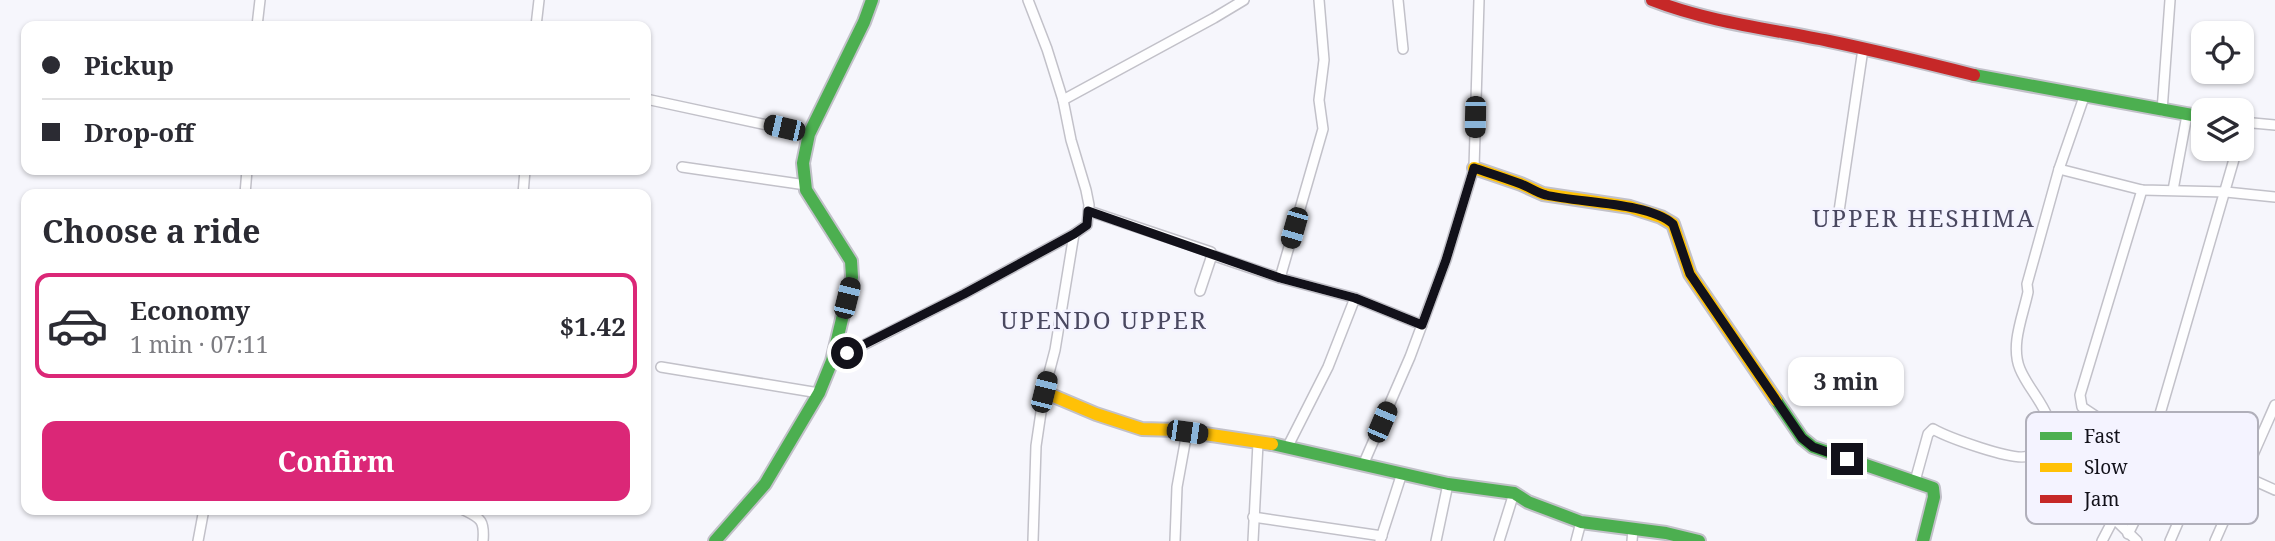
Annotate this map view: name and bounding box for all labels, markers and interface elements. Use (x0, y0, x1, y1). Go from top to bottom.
map controls (2191, 21, 2254, 161)
button: locate (2191, 21, 2254, 84)
text: Pickup (84, 47, 174, 83)
car (1465, 96, 1486, 138)
button: layers (2191, 98, 2254, 161)
car (762, 113, 807, 143)
text: Drop-off (84, 114, 194, 150)
district label: UPPER HESHIMA (1812, 201, 2036, 234)
car (1279, 205, 1310, 251)
text: Choose a ride (42, 209, 261, 252)
car (832, 275, 863, 321)
text: Economy (130, 292, 250, 328)
icon: car (46, 294, 109, 357)
district label: UPENDO UPPER (1000, 303, 1208, 336)
text: $1.42 (560, 308, 626, 344)
text: 1 min · 07:11 (130, 328, 268, 360)
route start (831, 337, 863, 369)
callout: 3 min (1789, 358, 1905, 406)
text: 3 min (1813, 365, 1879, 397)
car (1029, 369, 1060, 415)
car (1365, 399, 1400, 445)
legend (2026, 412, 2258, 524)
car (1165, 419, 1210, 445)
button: Confirm (42, 421, 630, 501)
text: Fast (2084, 423, 2121, 449)
route end (1831, 443, 1863, 475)
text: Slow (2084, 454, 2128, 480)
text: Jam (2083, 486, 2119, 512)

